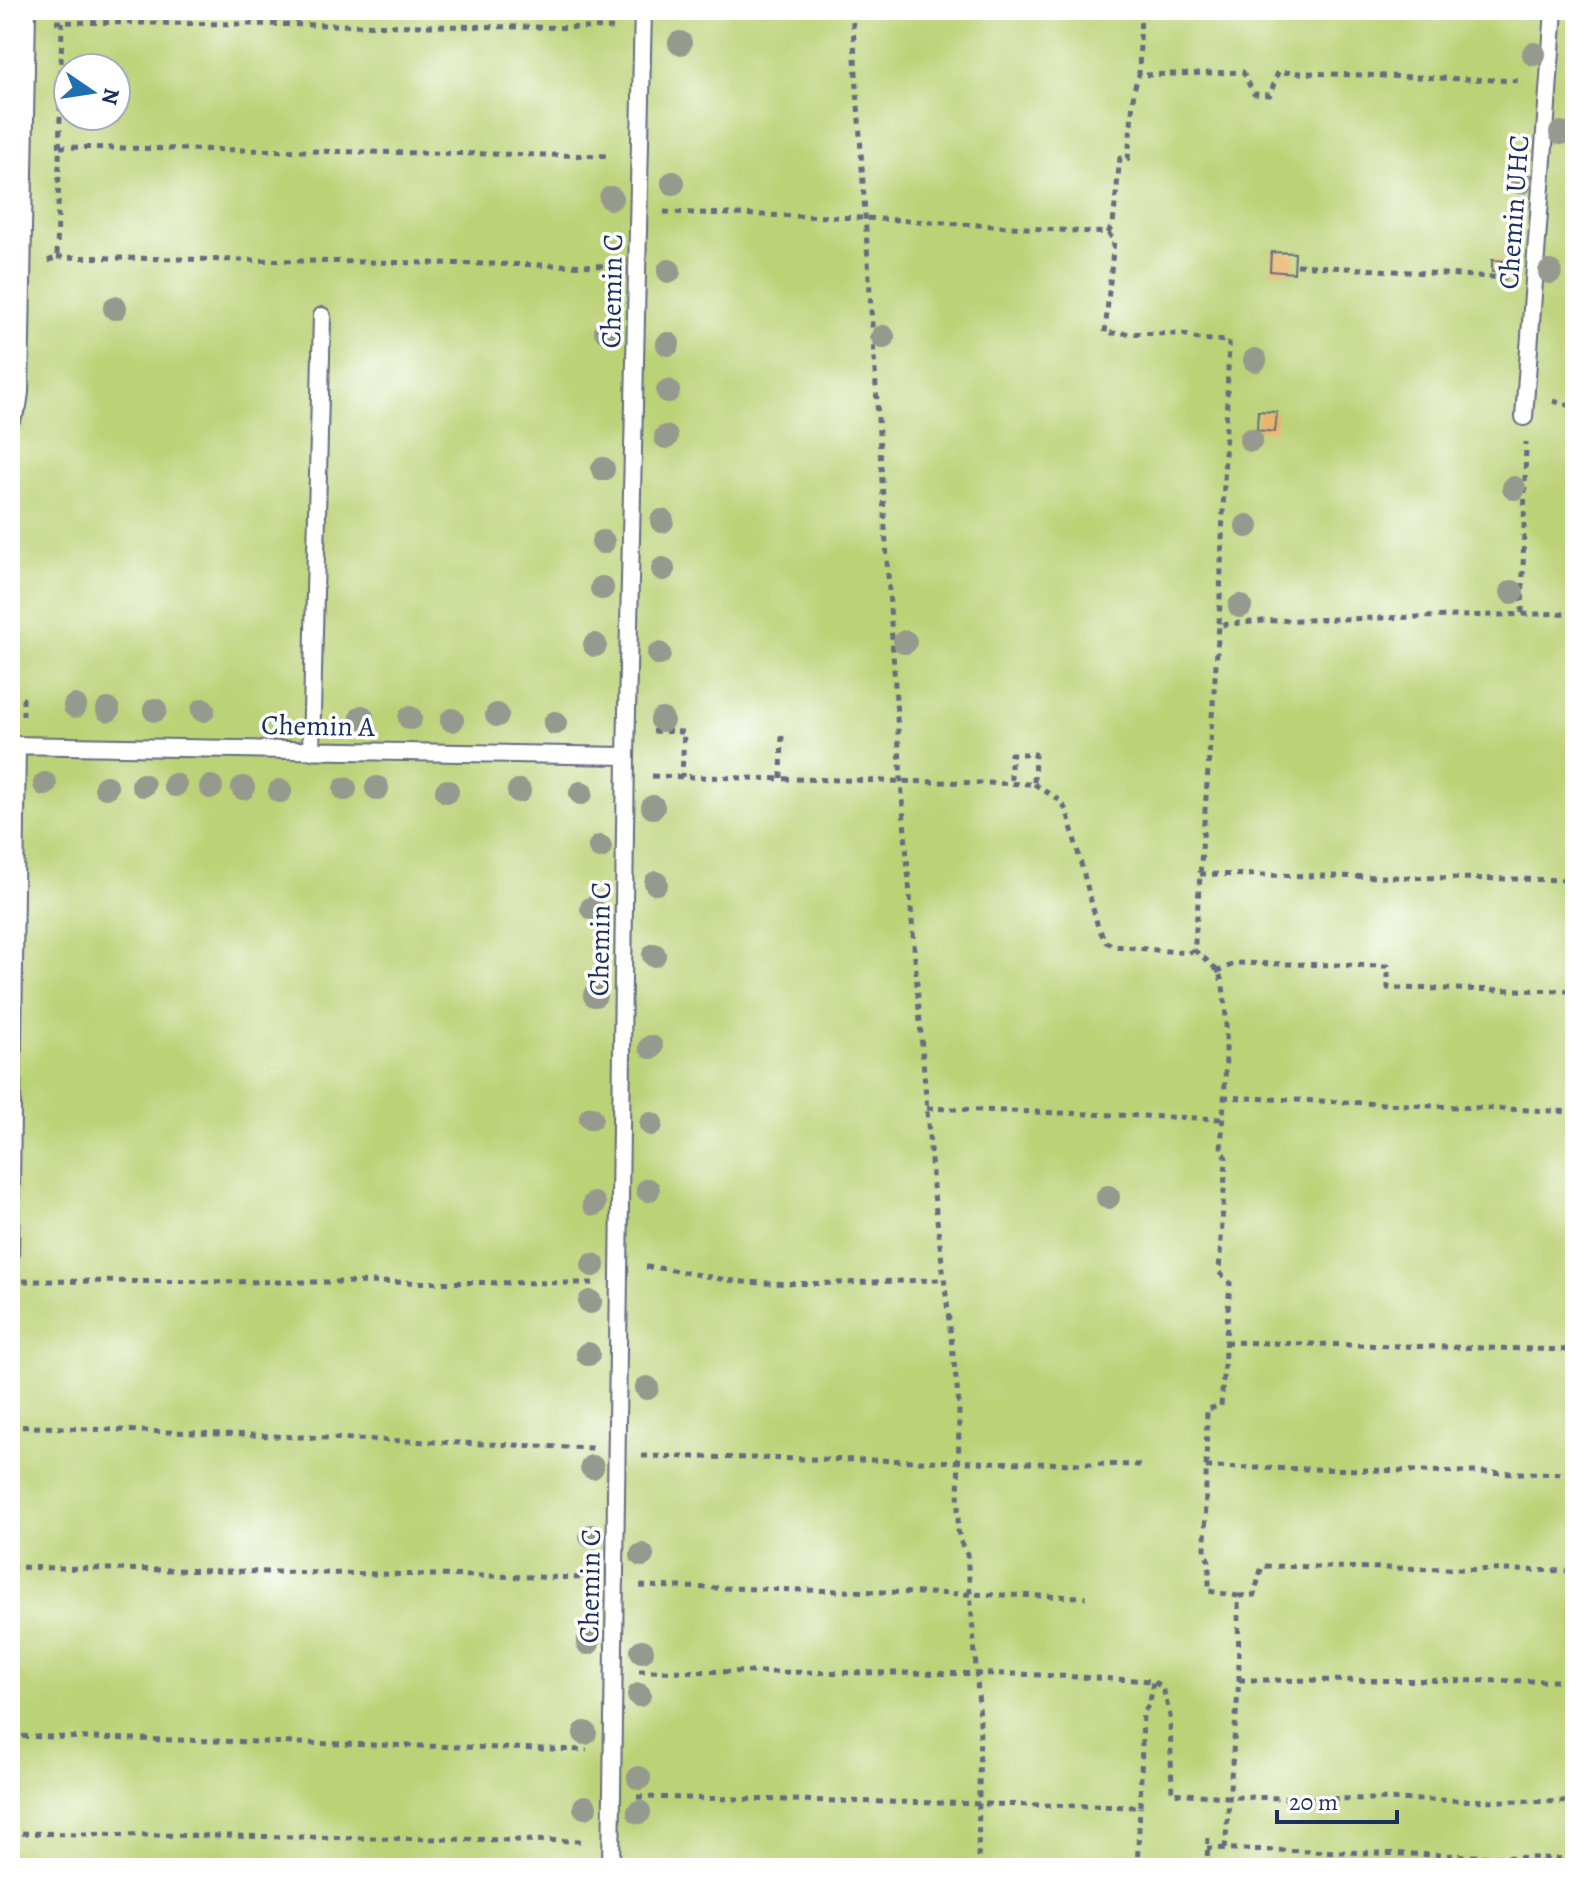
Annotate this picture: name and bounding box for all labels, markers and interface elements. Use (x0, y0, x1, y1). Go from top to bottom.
north arrow (52, 52, 132, 132)
text: N (94, 85, 127, 107)
street label: Chemin UHC (1490, 134, 1538, 291)
street label: Chemin C (592, 233, 632, 349)
street label: Chemin A (261, 706, 376, 746)
street label: Chemin C (580, 881, 620, 997)
street label: Chemin C (570, 1528, 610, 1644)
scale bar (1277, 1774, 1397, 1824)
text: 20 m (1289, 1786, 1338, 1818)

